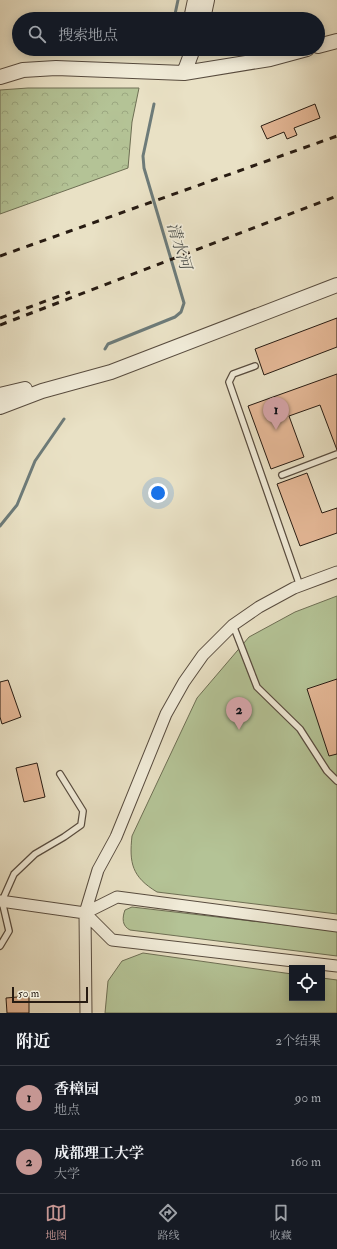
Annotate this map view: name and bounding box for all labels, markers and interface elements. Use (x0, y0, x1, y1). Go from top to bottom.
search box (12, 12, 325, 56)
icon: search (26, 23, 48, 45)
text: 搜索地点 (58, 26, 118, 45)
water label: 清水河 (162, 220, 196, 275)
pin: 1 (263, 397, 289, 430)
your location (148, 483, 168, 503)
pin: 2 (226, 697, 252, 730)
map controls (289, 965, 325, 1001)
button: locate (289, 965, 325, 1001)
scale bar (12, 985, 88, 1004)
text: 50 m (18, 987, 39, 1000)
text: 附近 (16, 1031, 50, 1052)
text: 2个结果 (275, 1033, 321, 1049)
text: 香樟园 (54, 1080, 99, 1099)
text: 1 (27, 1090, 31, 1106)
text: 90 m (295, 1090, 321, 1106)
text: 地点 (54, 1102, 80, 1118)
text: 成都理工大学 (54, 1144, 144, 1163)
text: 2 (26, 1154, 32, 1170)
text: 160 m (290, 1154, 321, 1170)
text: 大学 (54, 1166, 80, 1182)
tab: 地图 (45, 1202, 67, 1242)
tab: 路线 (157, 1202, 179, 1242)
tab: 收藏 (270, 1202, 292, 1242)

